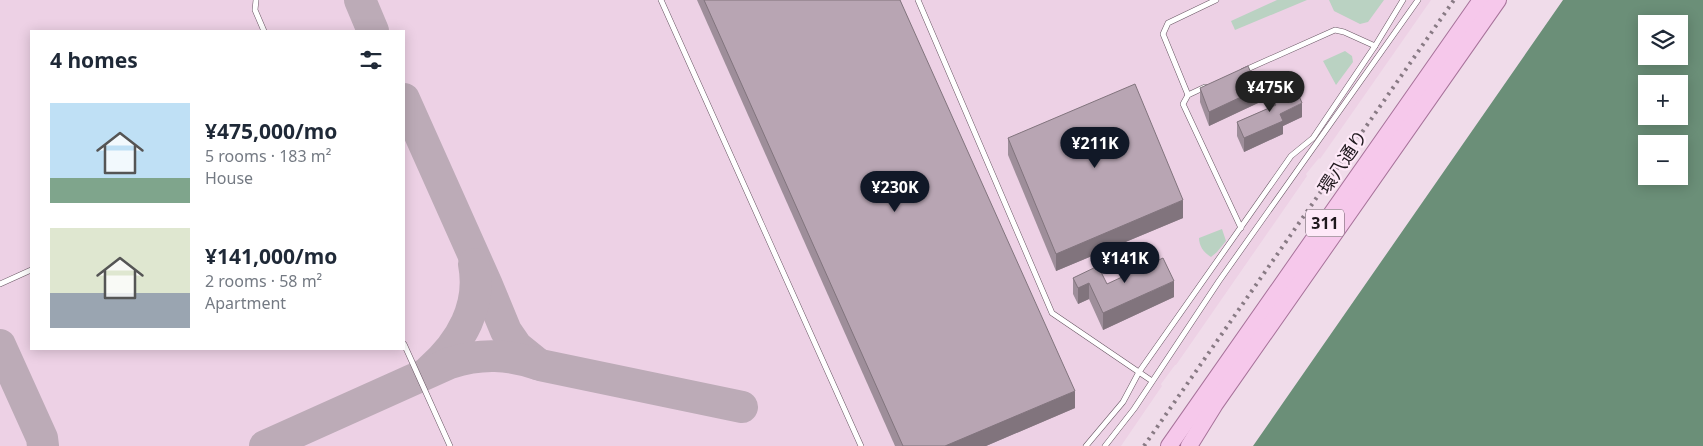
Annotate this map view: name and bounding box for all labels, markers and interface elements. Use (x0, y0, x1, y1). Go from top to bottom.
map controls (1638, 15, 1688, 185)
button: layers (1638, 15, 1688, 65)
text: 4 homes (50, 46, 138, 74)
icon: filters (357, 46, 385, 74)
pin: ¥475K (1235, 70, 1305, 113)
button: + (1638, 75, 1688, 125)
text: ¥475K (1246, 76, 1294, 98)
text: ¥475,000/mo (205, 117, 337, 145)
icon: home (90, 123, 150, 183)
street label: 環八通り (1312, 125, 1372, 198)
pin: ¥211K (1060, 126, 1130, 169)
text: ¥211K (1071, 132, 1119, 154)
button: − (1638, 135, 1688, 185)
text: 5 rooms · 183 m² (205, 145, 331, 167)
text: House (205, 167, 253, 189)
pin: ¥230K (860, 170, 930, 213)
text: ¥230K (871, 176, 919, 198)
road number: 311 (1306, 210, 1344, 237)
text: ¥141,000/mo (205, 242, 337, 270)
pin: ¥141K (1090, 242, 1160, 284)
text: ¥141K (1101, 247, 1149, 269)
icon: home (90, 248, 150, 308)
text: 2 rooms · 58 m² (205, 270, 322, 292)
text: Apartment (205, 292, 286, 314)

